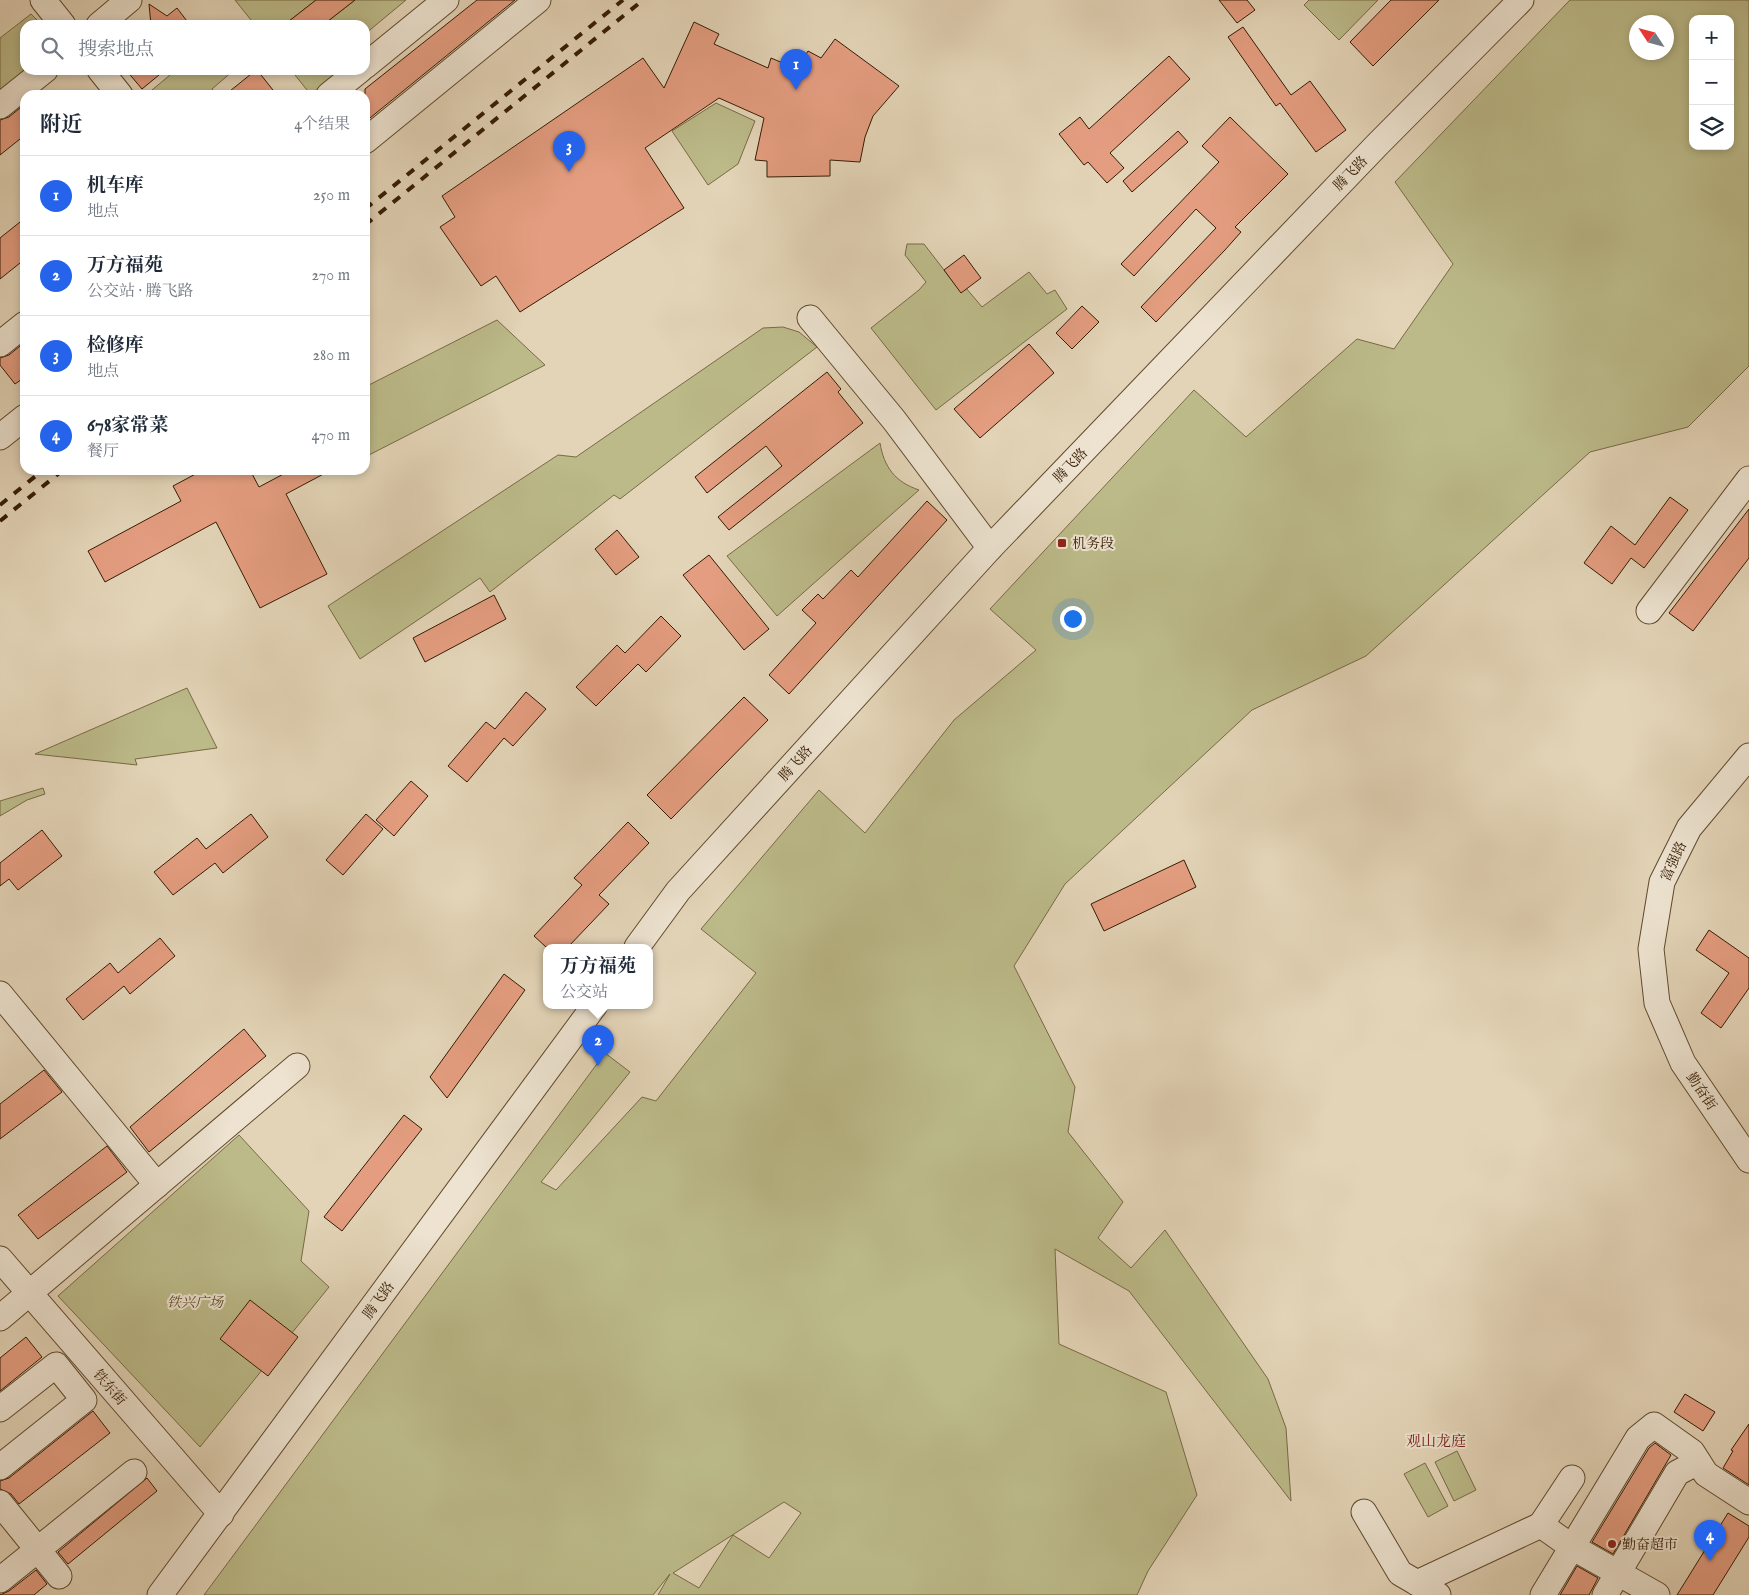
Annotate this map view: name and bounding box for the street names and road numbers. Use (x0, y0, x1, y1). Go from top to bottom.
street label: 腾飞路 (1330, 152, 1372, 195)
street label: 腾飞路 (1050, 444, 1092, 487)
street label: 腾飞路 (775, 742, 816, 785)
street label: 富强路 (1657, 839, 1691, 884)
street label: 勤奋街 (1682, 1069, 1720, 1114)
street label: 腾飞路 (359, 1278, 398, 1323)
street label: 铁东街 (89, 1366, 130, 1409)

